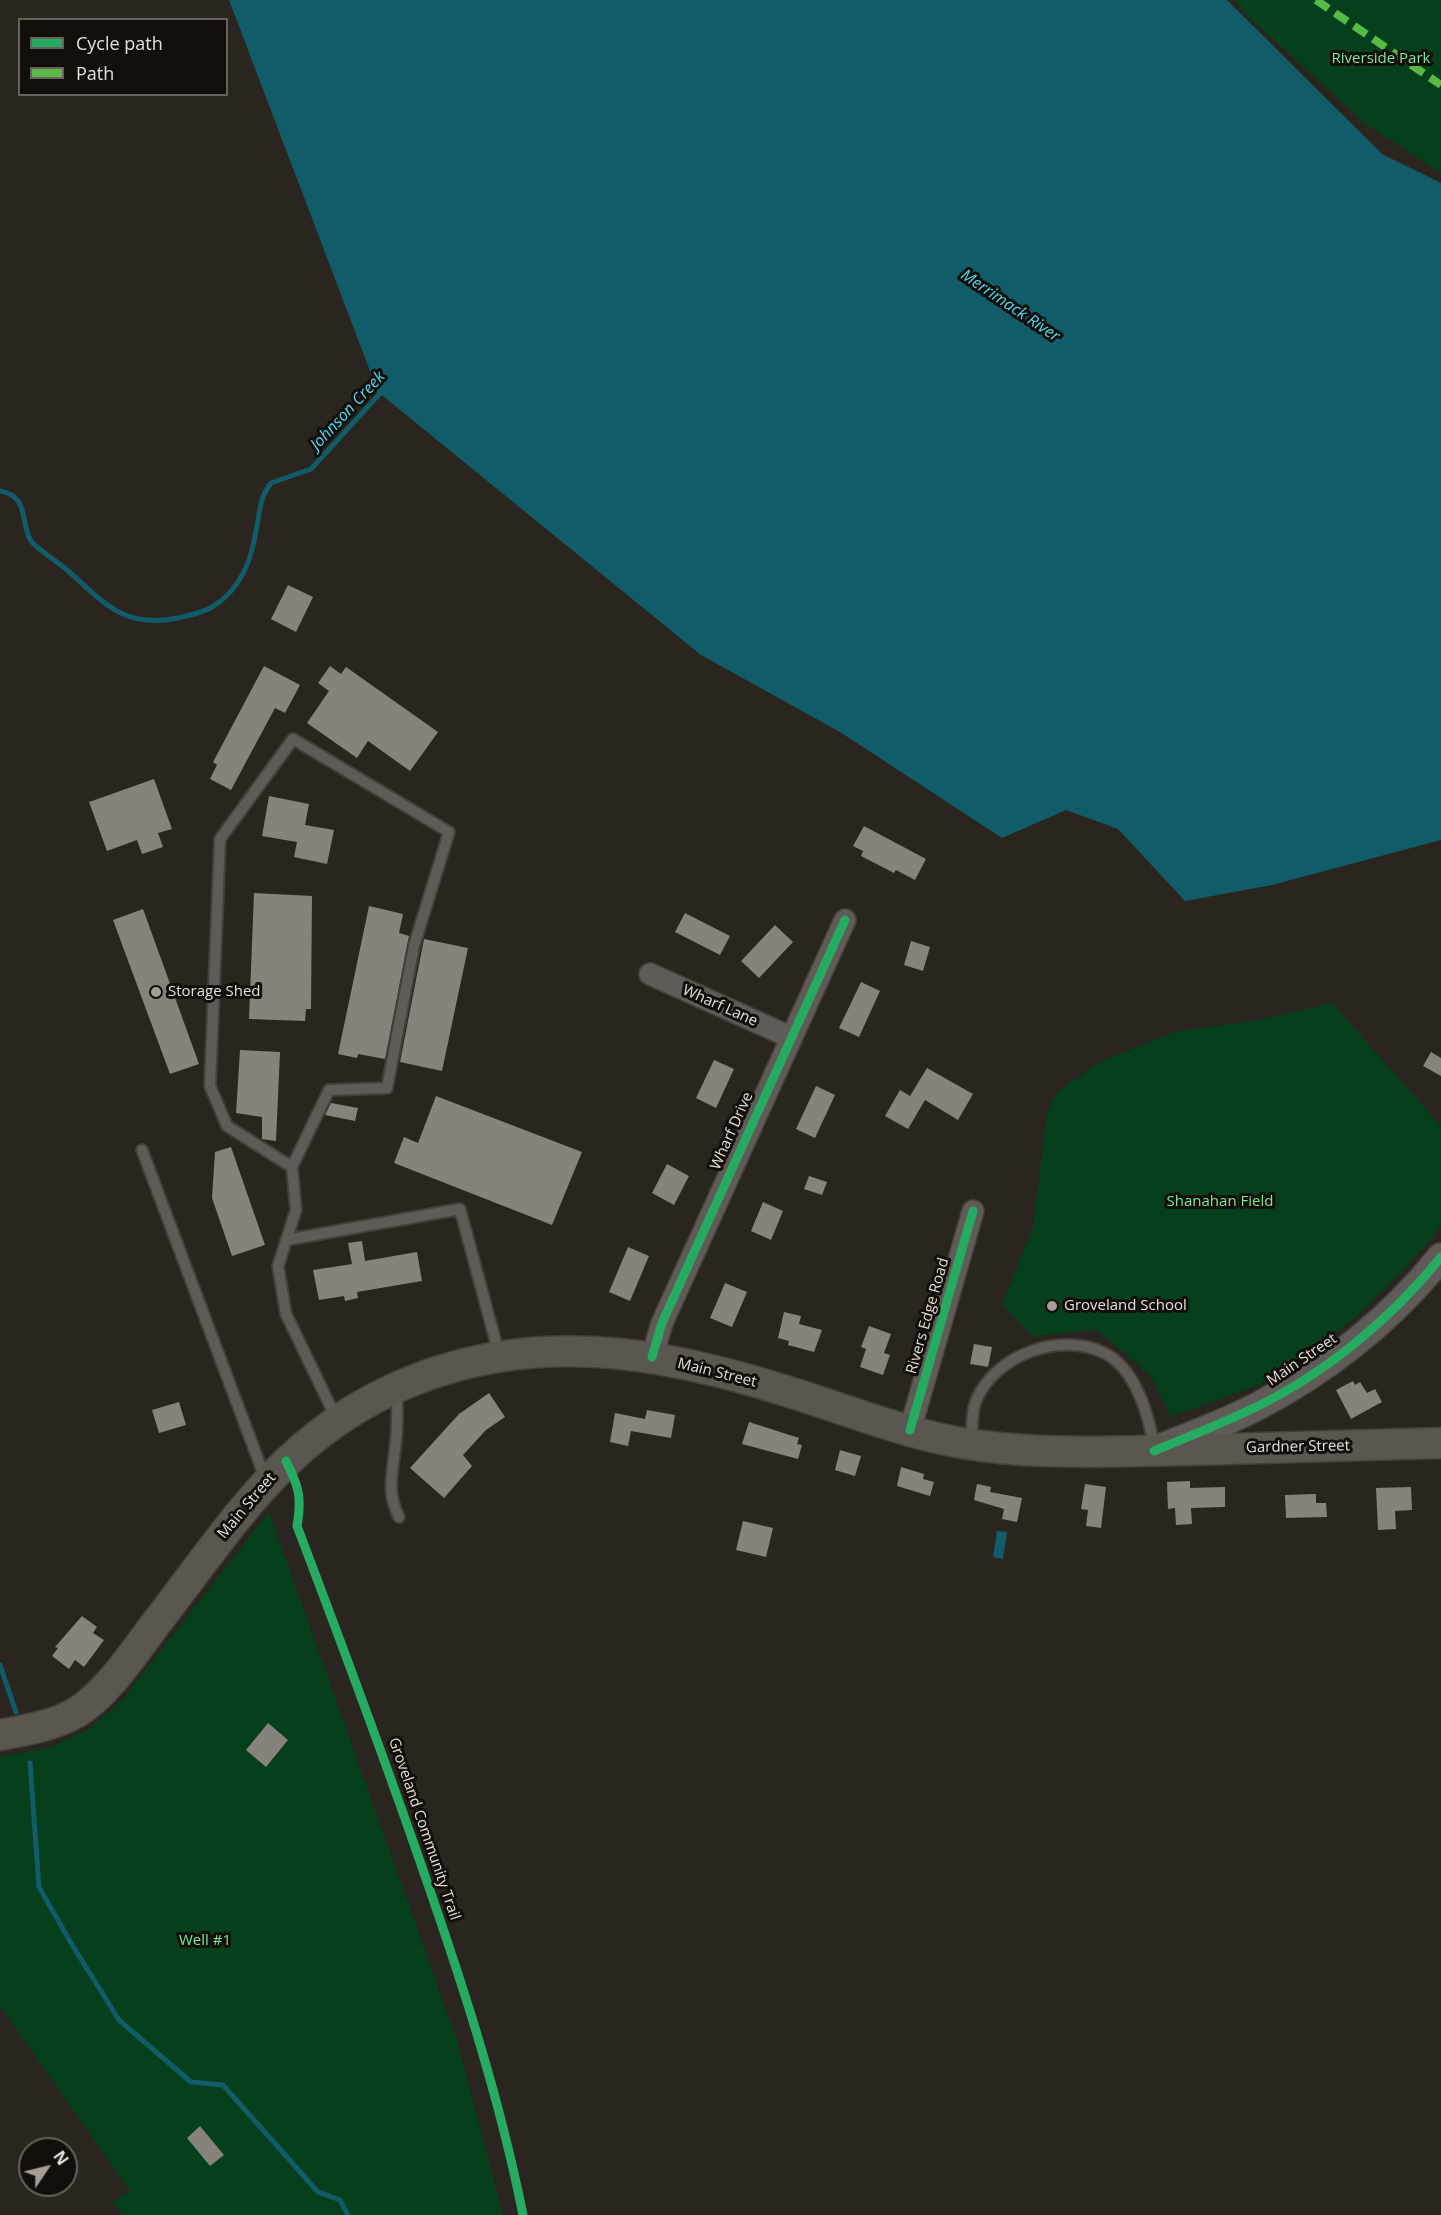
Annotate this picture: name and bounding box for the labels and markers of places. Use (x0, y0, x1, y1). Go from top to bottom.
place label: Storage Shed (168, 983, 261, 1001)
marker: Storage Shed (149, 985, 163, 999)
place label: Groveland School (1064, 1297, 1187, 1315)
marker: Groveland School (1045, 1299, 1059, 1313)

